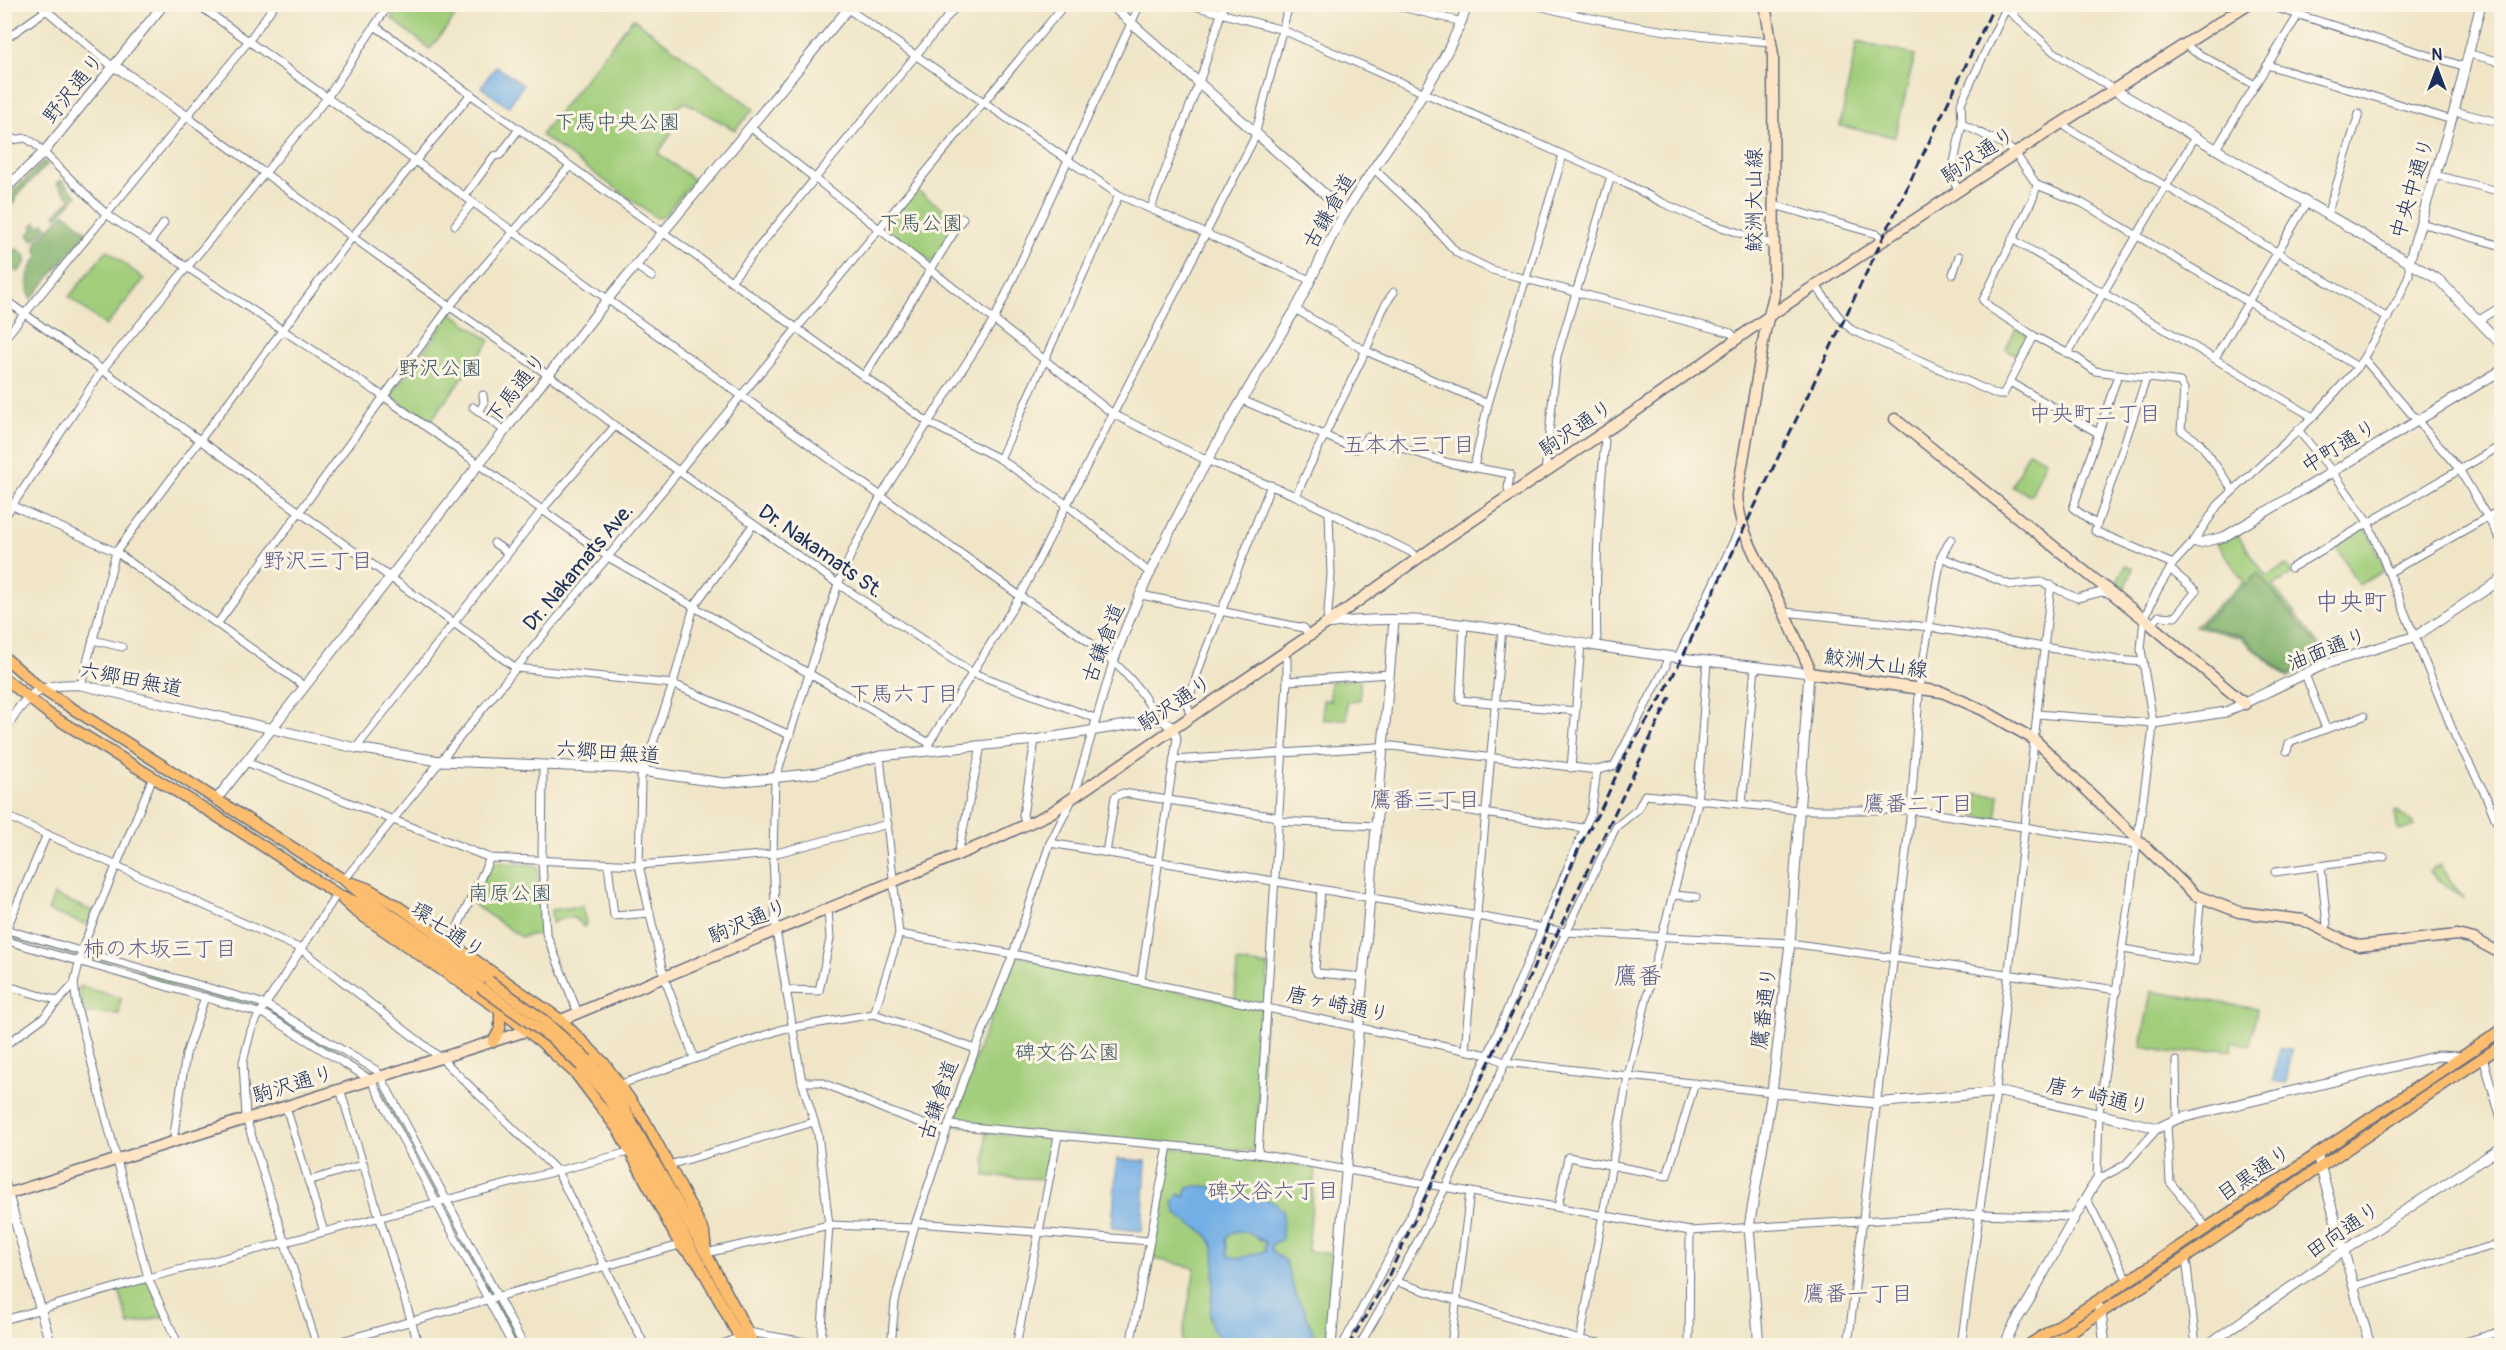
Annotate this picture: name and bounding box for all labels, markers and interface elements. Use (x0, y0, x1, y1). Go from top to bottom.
north arrow (2407, 39, 2467, 99)
text: N (2432, 45, 2443, 65)
street label: 野沢通り (36, 47, 110, 129)
park label: 下馬中央公園 (554, 109, 680, 136)
street label: 駒沢通り (1936, 121, 2021, 190)
street label: 中央中通り (2384, 134, 2441, 242)
street label: 鮫洲大山線 (1741, 148, 1768, 253)
street label: 古鎌倉道 (1297, 168, 1362, 254)
park label: 下馬公園 (879, 210, 963, 237)
street label: 下馬通り (480, 347, 553, 430)
park label: 野沢公園 (398, 355, 482, 382)
street label: 駒沢通り (1534, 394, 1619, 463)
district label: 中央町二丁目 (2029, 400, 2161, 428)
street label: 中町通り (2296, 413, 2382, 480)
district label: 五本木三丁目 (1343, 431, 1475, 459)
street label: Dr. Nakamats Ave. (517, 498, 640, 637)
street label: Dr. Nakamats St. (753, 498, 888, 604)
district label: 野沢三丁目 (263, 547, 373, 575)
district label: 中央町 (2315, 588, 2387, 617)
street label: 古鎌倉道 (1076, 599, 1131, 687)
street label: 油面通り (2283, 622, 2371, 677)
street label: 鮫洲大山線 (1822, 643, 1930, 684)
street label: 六郷田無道 (77, 656, 185, 703)
street label: 駒沢通り (1133, 669, 1218, 738)
district label: 下馬六丁目 (849, 680, 959, 708)
street label: 六郷田無道 (555, 735, 661, 770)
district label: 鷹番三丁目 (1370, 786, 1480, 814)
district label: 鷹番二丁目 (1863, 790, 1973, 818)
park label: 南原公園 (468, 880, 552, 907)
street label: 駒沢通り (704, 893, 792, 950)
street label: 環七通り (405, 896, 490, 965)
district label: 柿の木坂三丁目 (83, 935, 237, 963)
district label: 鷹番 (1614, 962, 1662, 991)
street label: 鷹番通り (1746, 965, 1783, 1051)
street label: 唐ヶ崎通り (1284, 980, 1392, 1029)
park label: 碑文谷公園 (1015, 1039, 1120, 1066)
street label: 古鎌倉道 (912, 1056, 965, 1144)
street label: 駒沢通り (249, 1059, 337, 1110)
street label: 唐ヶ崎通り (2044, 1072, 2152, 1121)
street label: 目黒通り (2212, 1139, 2297, 1208)
district label: 碑文谷六丁目 (1207, 1177, 1339, 1205)
street label: 田向通り (2301, 1196, 2386, 1265)
district label: 鷹番一丁目 (1803, 1280, 1913, 1308)

